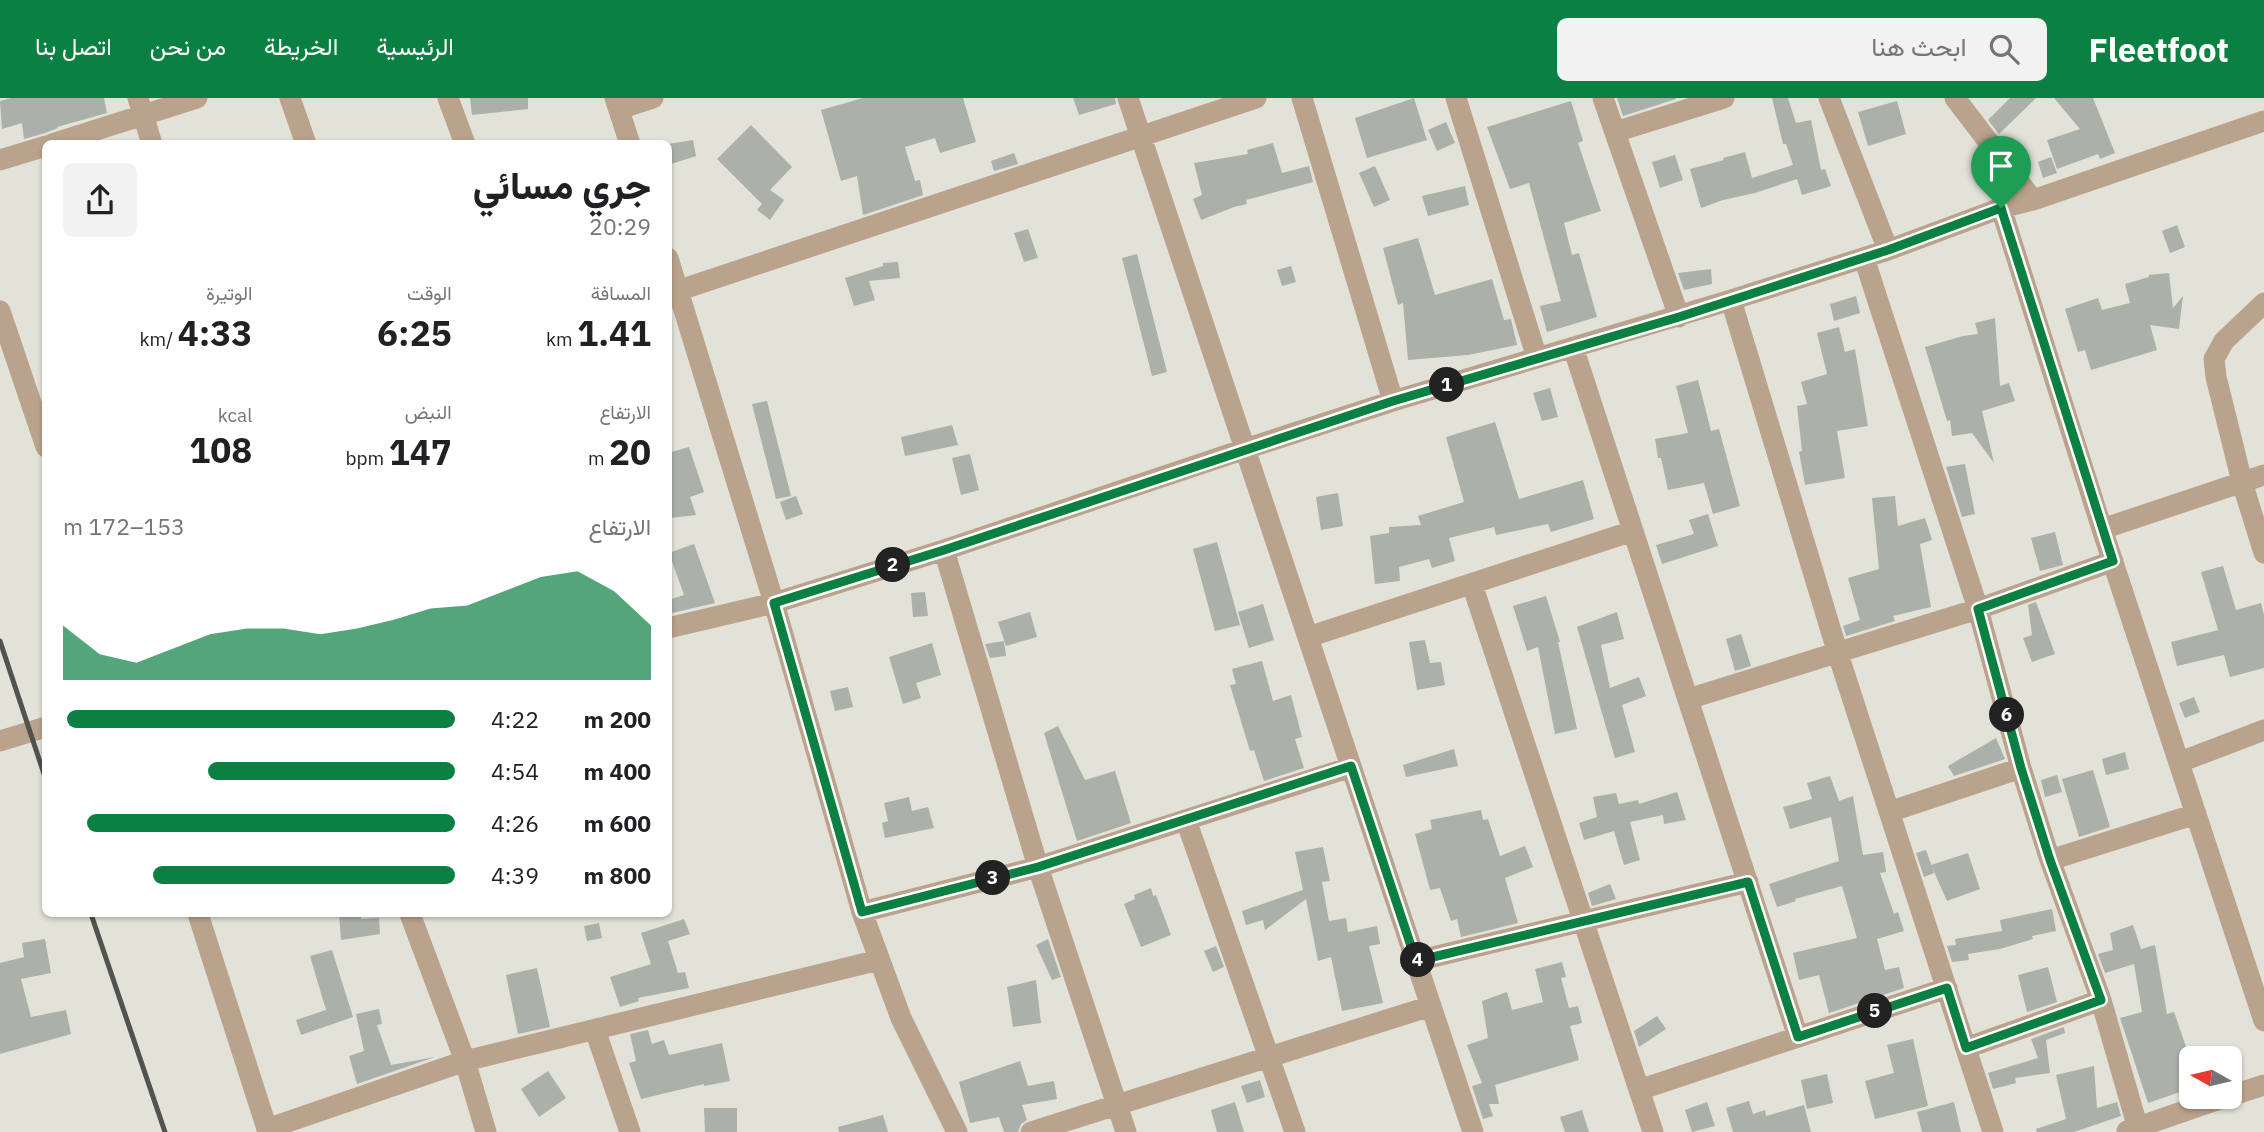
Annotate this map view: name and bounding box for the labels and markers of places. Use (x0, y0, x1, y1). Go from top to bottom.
pin (1971, 136, 2031, 208)
pin: 1 (1430, 368, 1464, 402)
pin: 2 (876, 547, 910, 582)
pin: 6 (1990, 698, 2024, 732)
pin: 3 (976, 860, 1010, 896)
pin: 4 (1400, 942, 1436, 978)
pin: 5 (1857, 993, 1892, 1028)

